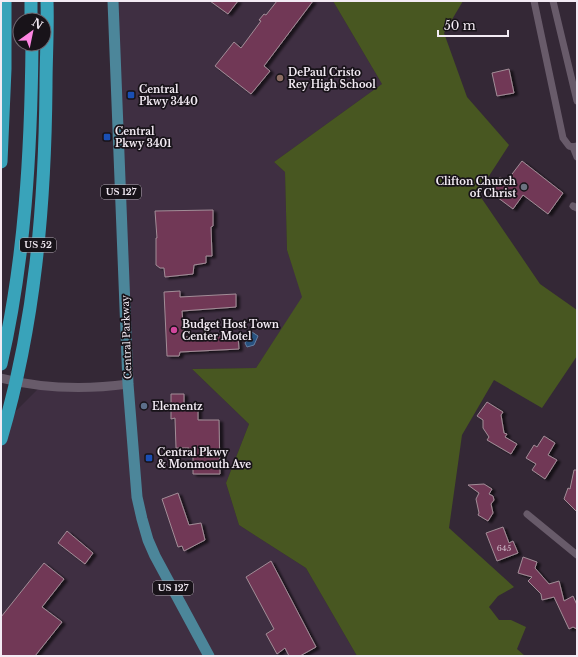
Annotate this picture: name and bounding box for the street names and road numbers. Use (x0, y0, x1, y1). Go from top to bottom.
road number: US 127 (101, 185, 141, 199)
road number: US 52 (20, 238, 56, 252)
street label: Central Parkway (119, 294, 134, 379)
road number: US 127 (153, 581, 193, 595)

